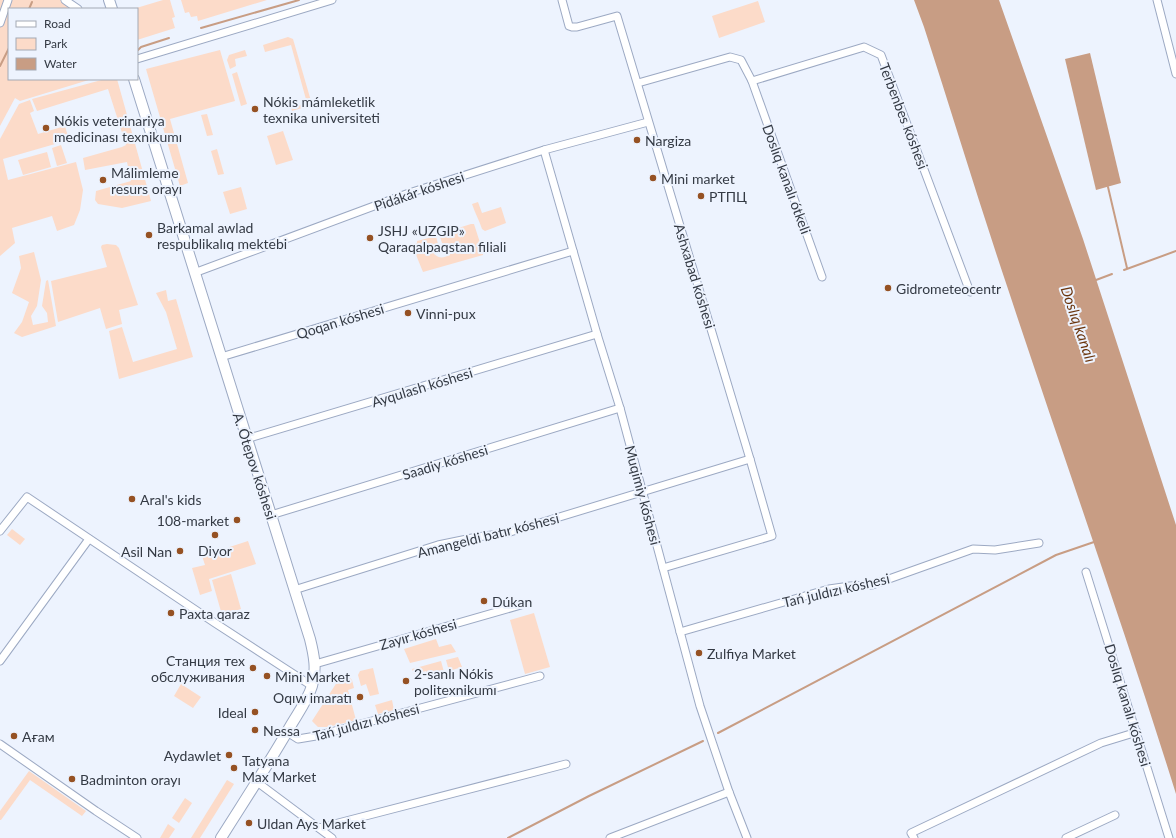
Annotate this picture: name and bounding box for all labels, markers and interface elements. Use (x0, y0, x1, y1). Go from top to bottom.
legend (8, 8, 138, 80)
text: Road (44, 16, 71, 31)
text: Park (44, 36, 68, 51)
text: Water (44, 56, 77, 71)
street label: Terbenbes kóshesi (876, 61, 932, 171)
place label: Nókis mámleketlik texnika universiteti (263, 93, 380, 126)
marker: Nókis mámleketlik texnika universiteti (250, 104, 260, 114)
place label: Nókis veterinariya medicinası texnikumı (54, 112, 182, 145)
street label: Doslıq kanalı ótkeli (759, 122, 815, 236)
marker: Nókis veterinariya medicinası texnikumı (41, 123, 51, 133)
place label: Nargiza (645, 132, 691, 149)
marker: Nargiza (632, 135, 642, 145)
place label: Málimleme resurs orayı (111, 164, 182, 197)
street label: Pidákár kóshesi (372, 168, 466, 214)
place label: Mini market (661, 170, 735, 187)
marker: Mini market (648, 173, 658, 183)
marker: Málimleme resurs orayı (98, 175, 108, 185)
place label: РТПЦ (709, 188, 747, 205)
marker: РТПЦ (696, 191, 706, 201)
place label: Barkamal awlad respublikalıq mektebi (157, 219, 287, 252)
street label: Ashxabad kóshesi (671, 221, 719, 331)
place label: JSHJ «UZGIP» Qaraqalpaqstan filiali (378, 222, 506, 255)
marker: Barkamal awlad respublikalıq mektebi (144, 230, 154, 240)
marker: JSHJ «UZGIP» Qaraqalpaqstan filiali (365, 233, 375, 243)
place label: Gidrometeocentr (896, 280, 1001, 297)
marker: Gidrometeocentr (883, 283, 893, 293)
water label: Doslıq kanalı (1058, 284, 1100, 364)
street label: Qoqan kóshesi (294, 300, 386, 342)
place label: Vinni-pux (416, 305, 476, 322)
marker: Vinni-pux (403, 308, 413, 318)
street label: Ayqulash kóshesi (369, 364, 475, 410)
street label: A. Ótepov kóshesi (230, 410, 280, 522)
street label: Saadiy kóshesi (400, 441, 490, 483)
street label: Muqimiy kóshesi (622, 443, 664, 547)
place label: Aral's kids (140, 491, 201, 508)
marker: Aral's kids (127, 494, 137, 504)
street label: Amangeldi batır kóshesi (415, 509, 561, 561)
place label: 108-market (157, 512, 229, 529)
marker: 108-market (232, 515, 242, 525)
marker: Diyor (210, 530, 220, 540)
place label: Diyor (198, 542, 232, 559)
place label: Asil Nan (121, 543, 172, 560)
marker: Asil Nan (175, 546, 185, 556)
street label: Tań juldızı kóshesi (781, 569, 891, 611)
place label: Dúkan (492, 593, 532, 610)
marker: Dúkan (479, 596, 489, 606)
place label: Paxta qaraz (179, 605, 250, 622)
marker: Paxta qaraz (166, 608, 176, 618)
street label: Zayır kóshesi (377, 615, 459, 653)
street label: Doslıq kanalı kóshesi (1101, 642, 1155, 768)
place label: Zulfiya Market (707, 645, 796, 662)
marker: Zulfiya Market (694, 648, 704, 658)
place label: Станция тех обслуживания (151, 652, 245, 685)
marker: Станция тех обслуживания (248, 663, 258, 673)
place label: 2-sanlı Nókis politexnikumı (414, 665, 497, 698)
place label: Mini Market (275, 668, 350, 685)
marker: Mini Market (262, 671, 272, 681)
marker: 2-sanlı Nókis politexnikumı (401, 676, 411, 686)
place label: Oqıw imaratı (273, 689, 352, 706)
marker: Oqıw imaratı (355, 692, 365, 702)
street label: Tań juldızı kóshesi (311, 700, 421, 744)
place label: Ideal (218, 704, 247, 721)
marker: Ideal (250, 707, 260, 717)
place label: Nessa (263, 722, 300, 739)
marker: Nessa (250, 725, 260, 735)
place label: Ағам (22, 728, 55, 745)
marker: Ағам (9, 731, 19, 741)
place label: Aydawlet (164, 747, 221, 764)
marker: Aydawlet (224, 750, 234, 760)
place label: Tatyana Max Market (242, 752, 316, 785)
marker: Tatyana Max Market (229, 763, 239, 773)
place label: Badminton orayı (80, 771, 181, 788)
marker: Badminton orayı (67, 774, 77, 784)
place label: Uldan Ays Market (257, 815, 366, 832)
marker: Uldan Ays Market (244, 818, 254, 828)

